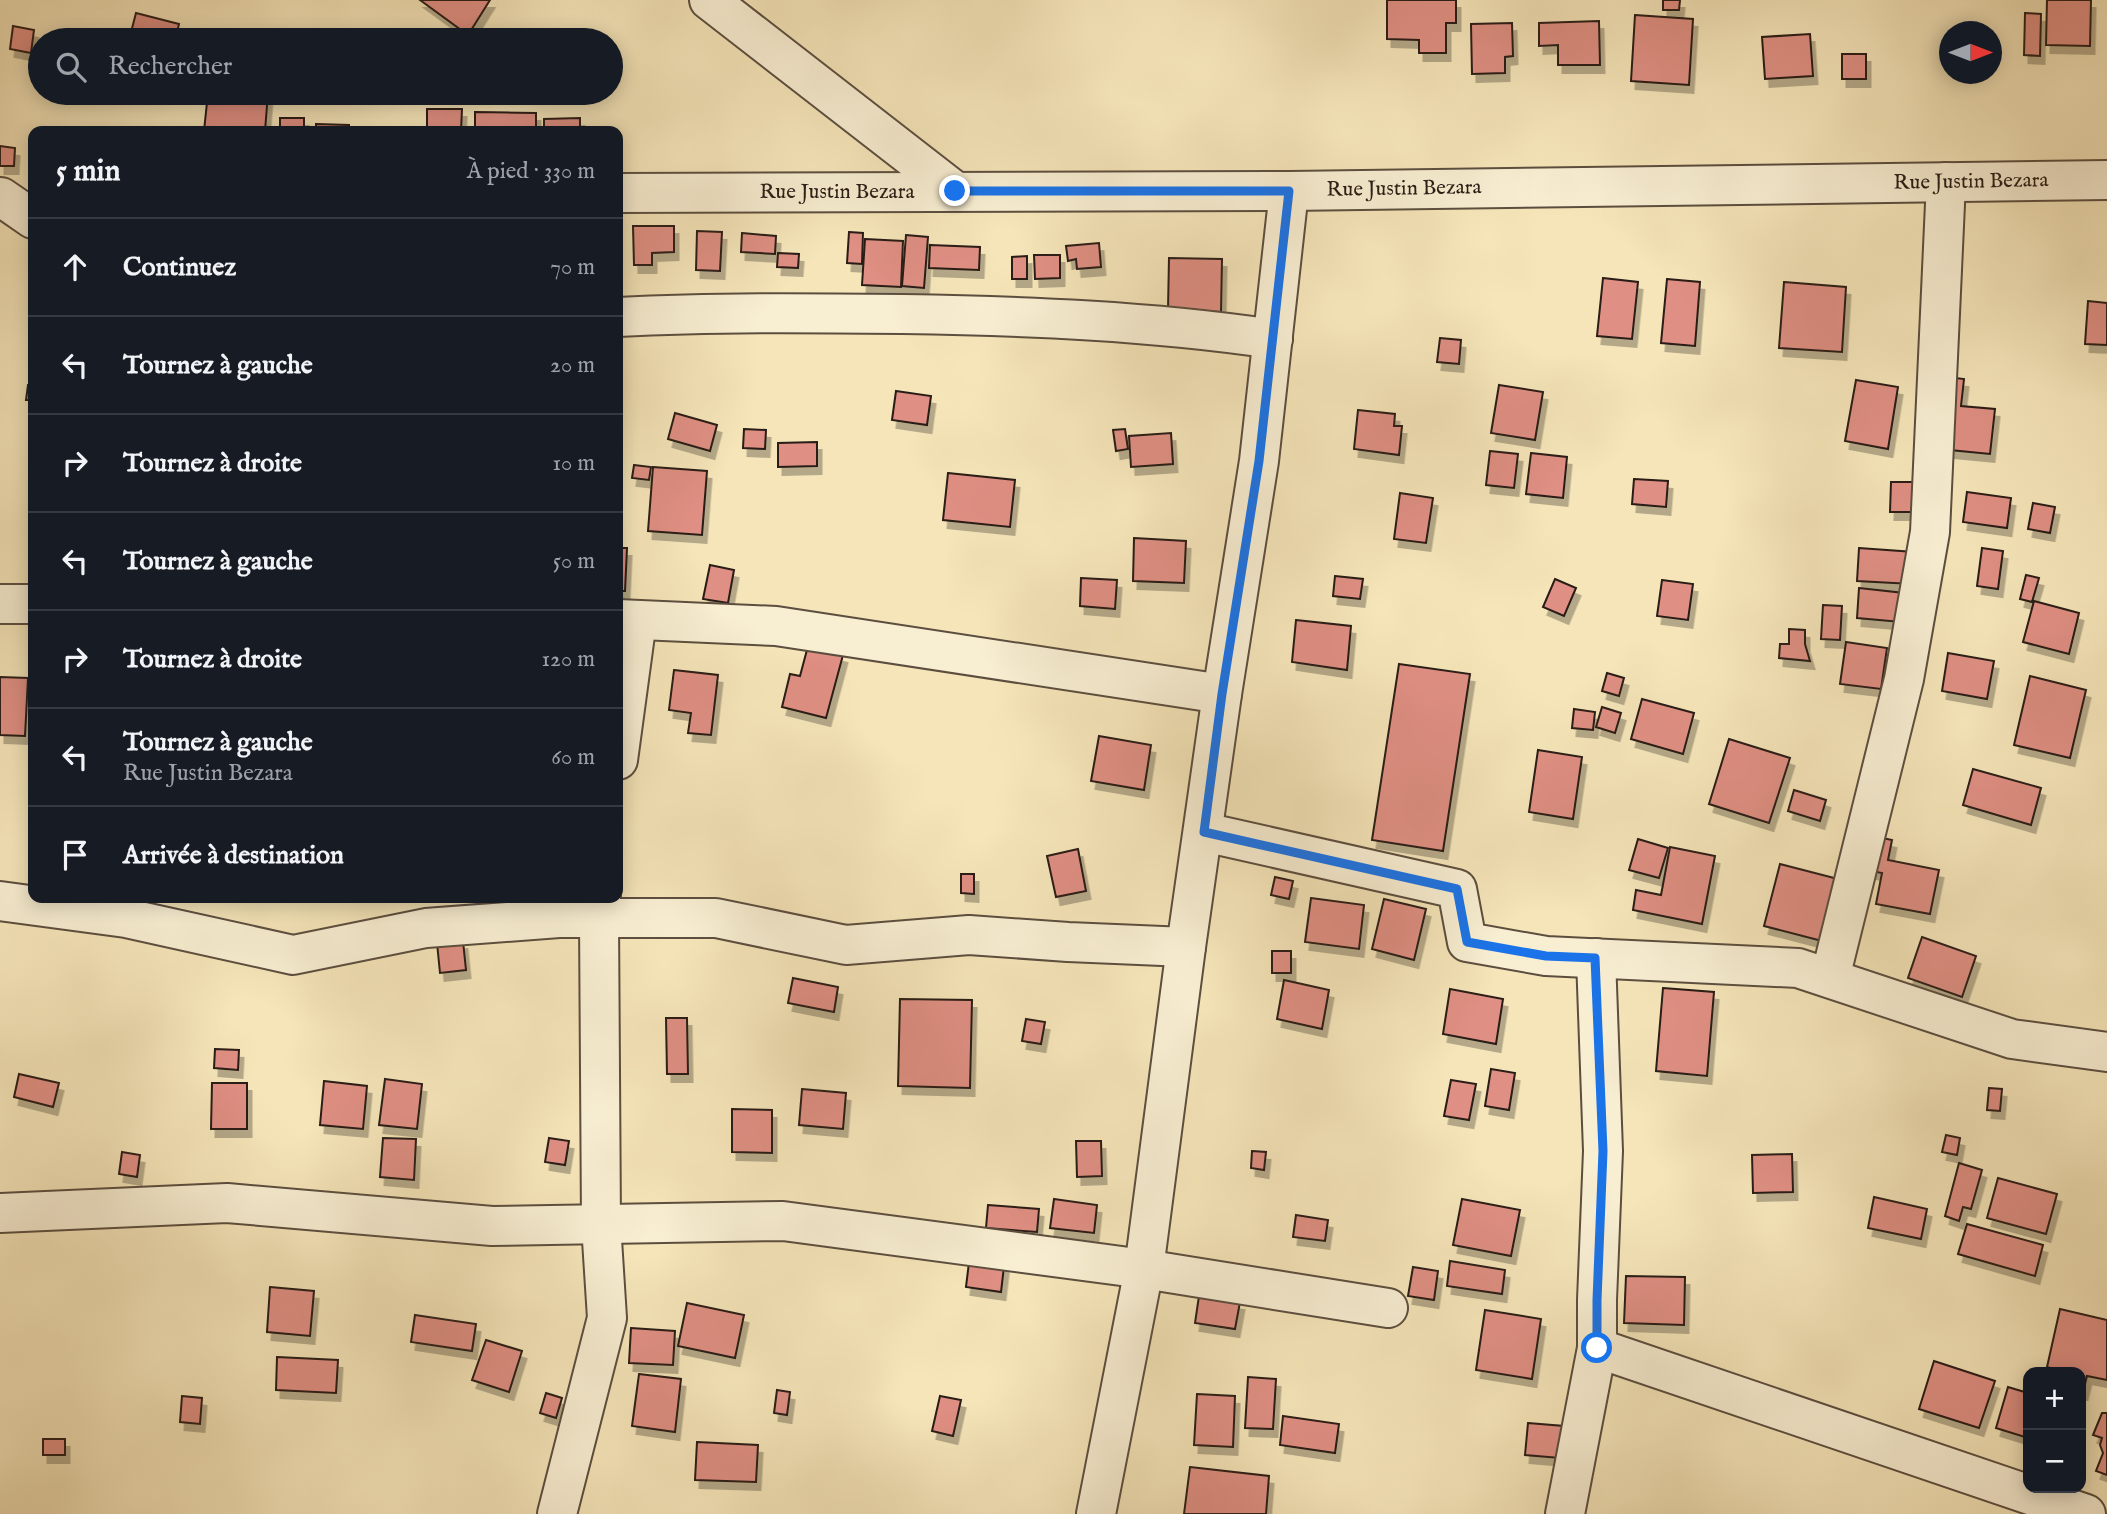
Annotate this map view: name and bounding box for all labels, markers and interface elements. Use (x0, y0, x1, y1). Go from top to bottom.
north arrow (1939, 21, 2002, 84)
search box (28, 28, 623, 105)
icon: search (52, 48, 90, 86)
text: Rechercher (108, 50, 232, 83)
text: 5 min (56, 153, 121, 191)
text: À pied · 330 m (467, 157, 595, 186)
street label: Rue Justin Bezara (1893, 167, 2050, 197)
street label: Rue Justin Bezara (1326, 174, 1483, 204)
route end (939, 175, 970, 206)
street label: Rue Justin Bezara (760, 179, 915, 206)
icon: ahead (56, 248, 94, 286)
text: Continuez (123, 251, 236, 284)
text: 70 m (550, 253, 595, 282)
icon: left (56, 346, 94, 384)
text: Tournez à gauche (123, 349, 313, 382)
text: 20 m (550, 351, 595, 380)
icon: right (56, 444, 94, 482)
text: Tournez à droite (123, 447, 302, 480)
text: 10 m (552, 449, 595, 478)
icon: left (56, 542, 94, 580)
text: Tournez à gauche (123, 545, 313, 578)
text: 50 m (553, 547, 595, 576)
icon: right (56, 640, 94, 678)
text: Tournez à droite (123, 643, 302, 676)
text: 120 m (542, 645, 595, 674)
text: Tournez à gauche (123, 726, 313, 759)
icon: left (56, 738, 94, 776)
text: 60 m (551, 743, 595, 772)
text: Rue Justin Bezara (123, 759, 293, 788)
icon: arrive (56, 836, 94, 874)
text: Arrivée à destination (123, 839, 344, 872)
route start (1581, 1332, 1612, 1363)
map controls (2023, 1367, 2086, 1493)
button: + (2023, 1367, 2086, 1430)
button: − (2023, 1430, 2086, 1493)

